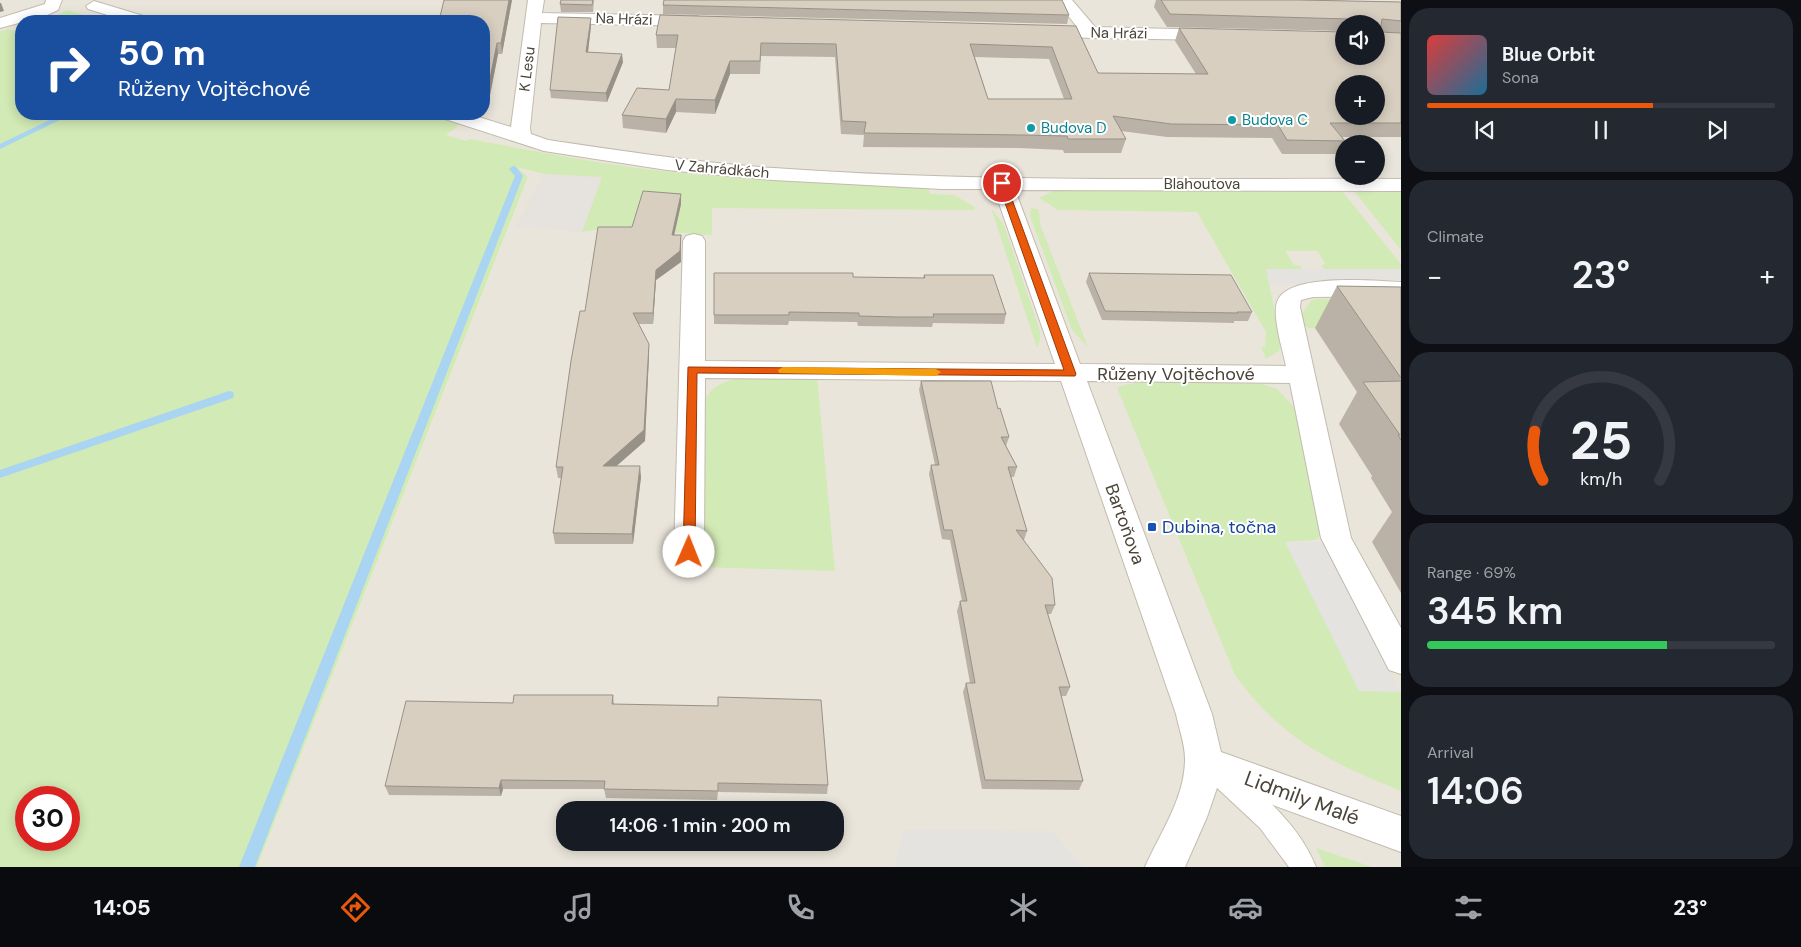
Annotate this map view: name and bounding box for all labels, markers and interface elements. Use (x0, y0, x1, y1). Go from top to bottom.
street label: Na Hrázi (595, 8, 653, 30)
map controls (1335, 15, 1385, 185)
button: sound (1335, 15, 1385, 65)
street label: Na Hrázi (1090, 23, 1148, 43)
text: 50 m (118, 30, 206, 76)
icon: right (35, 35, 100, 100)
text: Blue Orbit (1502, 42, 1595, 67)
street label: K Lesu (514, 45, 540, 93)
text: Sona (1502, 67, 1539, 88)
text: Růženy Vojtěchové (118, 74, 310, 103)
button: + (1335, 75, 1385, 125)
place label: Budova C (1242, 110, 1308, 130)
marker: Budova C (1226, 114, 1238, 126)
icon: previous (1471, 116, 1499, 144)
icon: pause (1587, 116, 1615, 144)
icon: next (1703, 116, 1731, 144)
place label: Budova D (1041, 118, 1107, 138)
marker: Budova D (1025, 122, 1037, 134)
button: − (1335, 135, 1385, 185)
street label: V Zahrádkách (674, 155, 770, 183)
pin (981, 162, 1023, 204)
icon: arrive (988, 169, 1016, 197)
street label: Blahoutova (1164, 174, 1240, 194)
text: Climate (1427, 226, 1484, 247)
text: 23° (1572, 250, 1630, 300)
text: − (1427, 258, 1442, 295)
text: + (1760, 258, 1775, 295)
street label: Růženy Vojtěchové (1097, 362, 1255, 386)
text: 25 (1570, 407, 1632, 475)
text: km/h (1580, 467, 1622, 491)
street label: Bartoňova (1099, 480, 1151, 568)
place label: Dubina, točna (1162, 515, 1276, 539)
marker: Dubina, točna (1146, 521, 1158, 533)
position arrow (662, 525, 714, 577)
text: Range · 69% (1427, 562, 1516, 583)
text: 345 km (1427, 586, 1563, 636)
text: Arrival (1427, 742, 1474, 763)
street label: Lidmily Malé (1241, 764, 1364, 832)
text: 14:06 (1427, 766, 1524, 816)
speed limit sign: 30 (15, 786, 80, 851)
text: 14:06 · 1 min · 200 m (609, 813, 791, 838)
icon: directions (338, 890, 373, 925)
icon: music (561, 890, 596, 925)
icon: phone (783, 890, 818, 925)
icon: climate (1006, 890, 1041, 925)
icon: car (1228, 890, 1263, 925)
icon: filters (1451, 890, 1486, 925)
text: 14:05 (94, 893, 151, 922)
text: 23° (1673, 893, 1707, 922)

